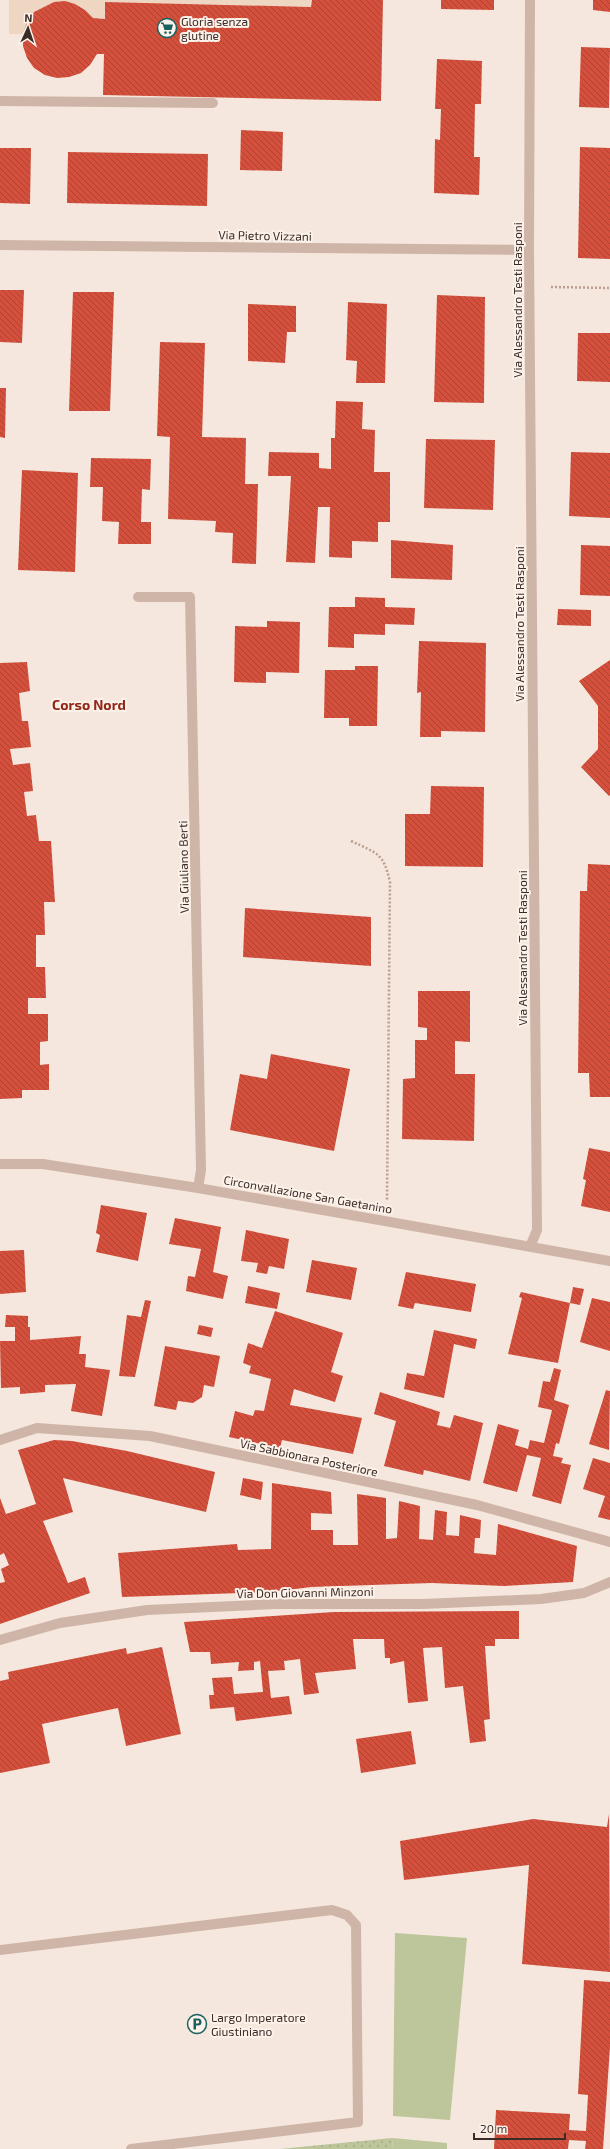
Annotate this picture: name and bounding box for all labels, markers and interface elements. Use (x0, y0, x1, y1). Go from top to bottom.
north arrow (8, 8, 48, 48)
text: N (24, 11, 33, 24)
place label: Gloria senza glutine (181, 14, 248, 42)
supermarket icon: Gloria senza glutine (156, 17, 178, 39)
street label: Via Alessandro Testi Rasponi (510, 222, 524, 378)
street label: Via Pietro Vizzani (218, 227, 312, 243)
street label: Via Alessandro Testi Rasponi (512, 546, 526, 702)
district label: Corso Nord (52, 696, 126, 713)
street label: Via Giuliano Berti (175, 820, 191, 913)
street label: Via Alessandro Testi Rasponi (515, 870, 529, 1026)
street label: Circonvallazione San Gaetanino (223, 1172, 394, 1216)
street label: Via Sabbionara Posteriore (239, 1436, 379, 1478)
street label: Via Don Giovanni Minzoni (236, 1584, 374, 1600)
place label: Largo Imperatore Giustiniano (211, 2010, 306, 2038)
parking icon: Largo Imperatore Giustiniano (186, 2013, 208, 2035)
scale bar (474, 2115, 565, 2141)
text: 20 m (480, 2121, 507, 2135)

